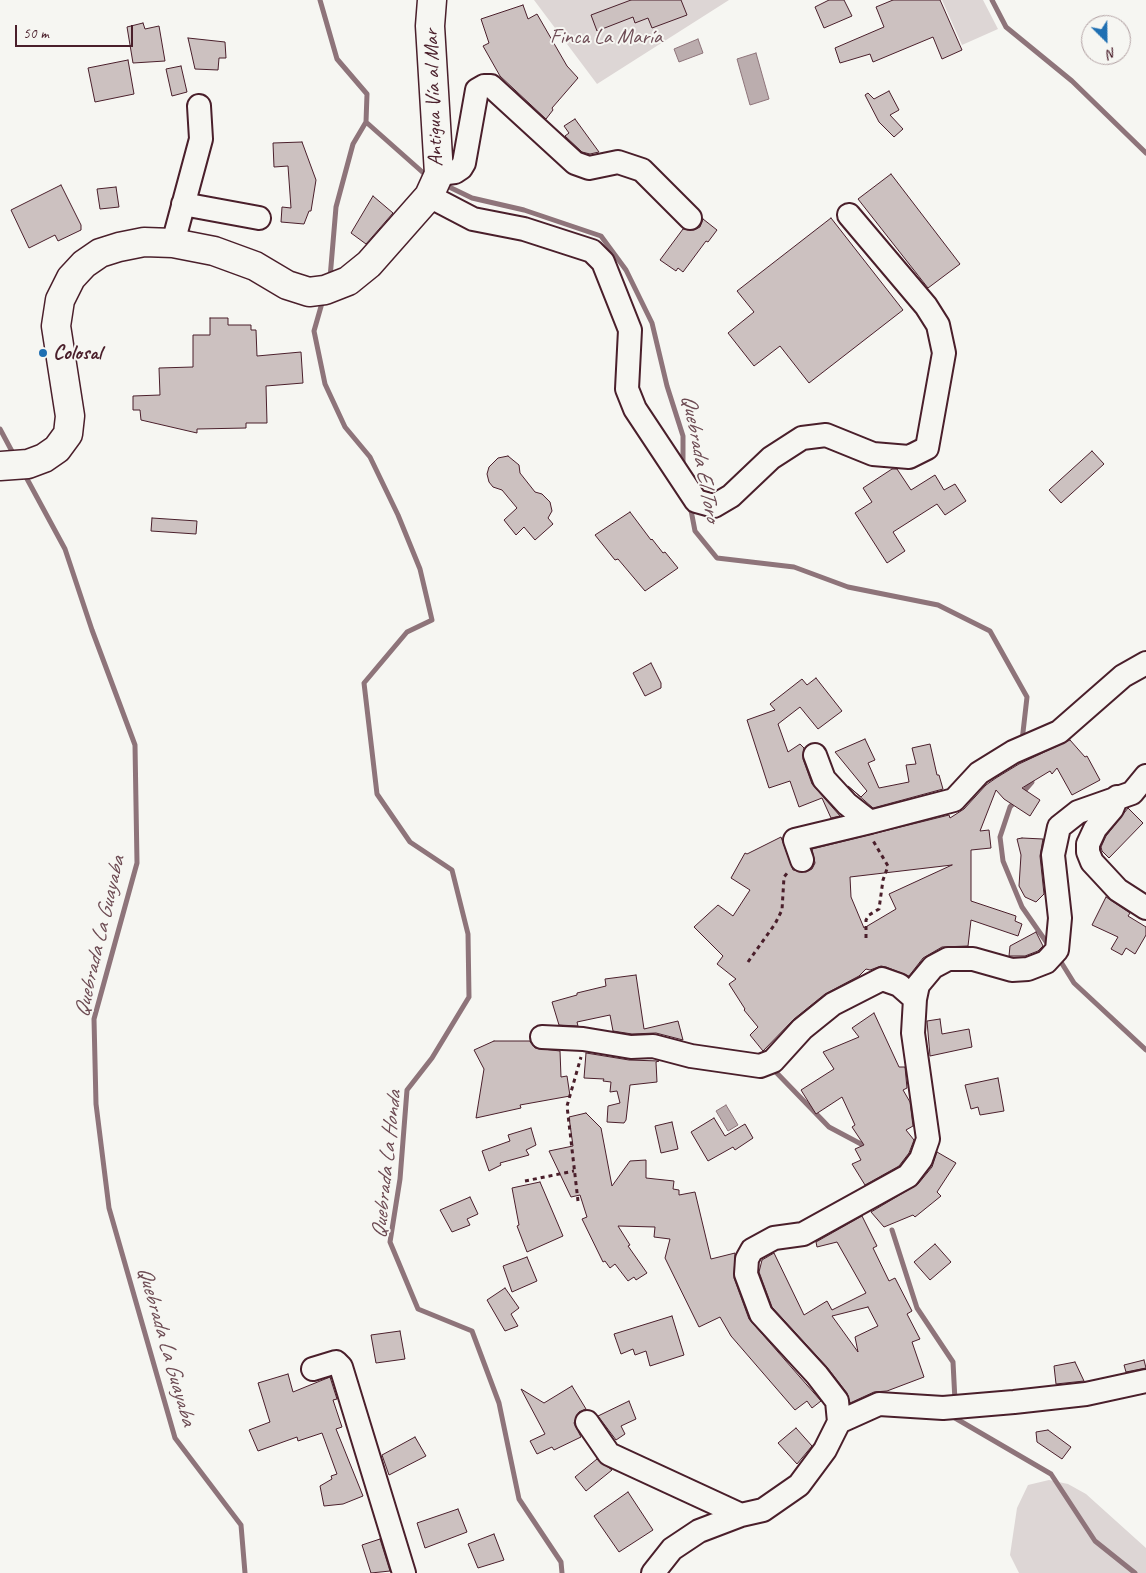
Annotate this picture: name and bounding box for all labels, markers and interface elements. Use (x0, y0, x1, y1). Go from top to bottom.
scale bar (18, 15, 135, 47)
north arrow (1081, 15, 1131, 65)
text: 50 m (23, 24, 49, 43)
park label: Finca La María (550, 24, 662, 50)
street label: Antigua Vía al Mar (419, 29, 449, 167)
text: N (1104, 44, 1119, 63)
place label: Colosal (53, 340, 102, 366)
marker: Colosal (37, 347, 49, 359)
water label: Quebrada El Toro (675, 392, 725, 524)
water label: Quebrada La Guayaba (69, 854, 131, 1020)
water label: Quebrada La Honda (366, 1090, 408, 1240)
water label: Quebrada La Guayaba (131, 1263, 201, 1429)

